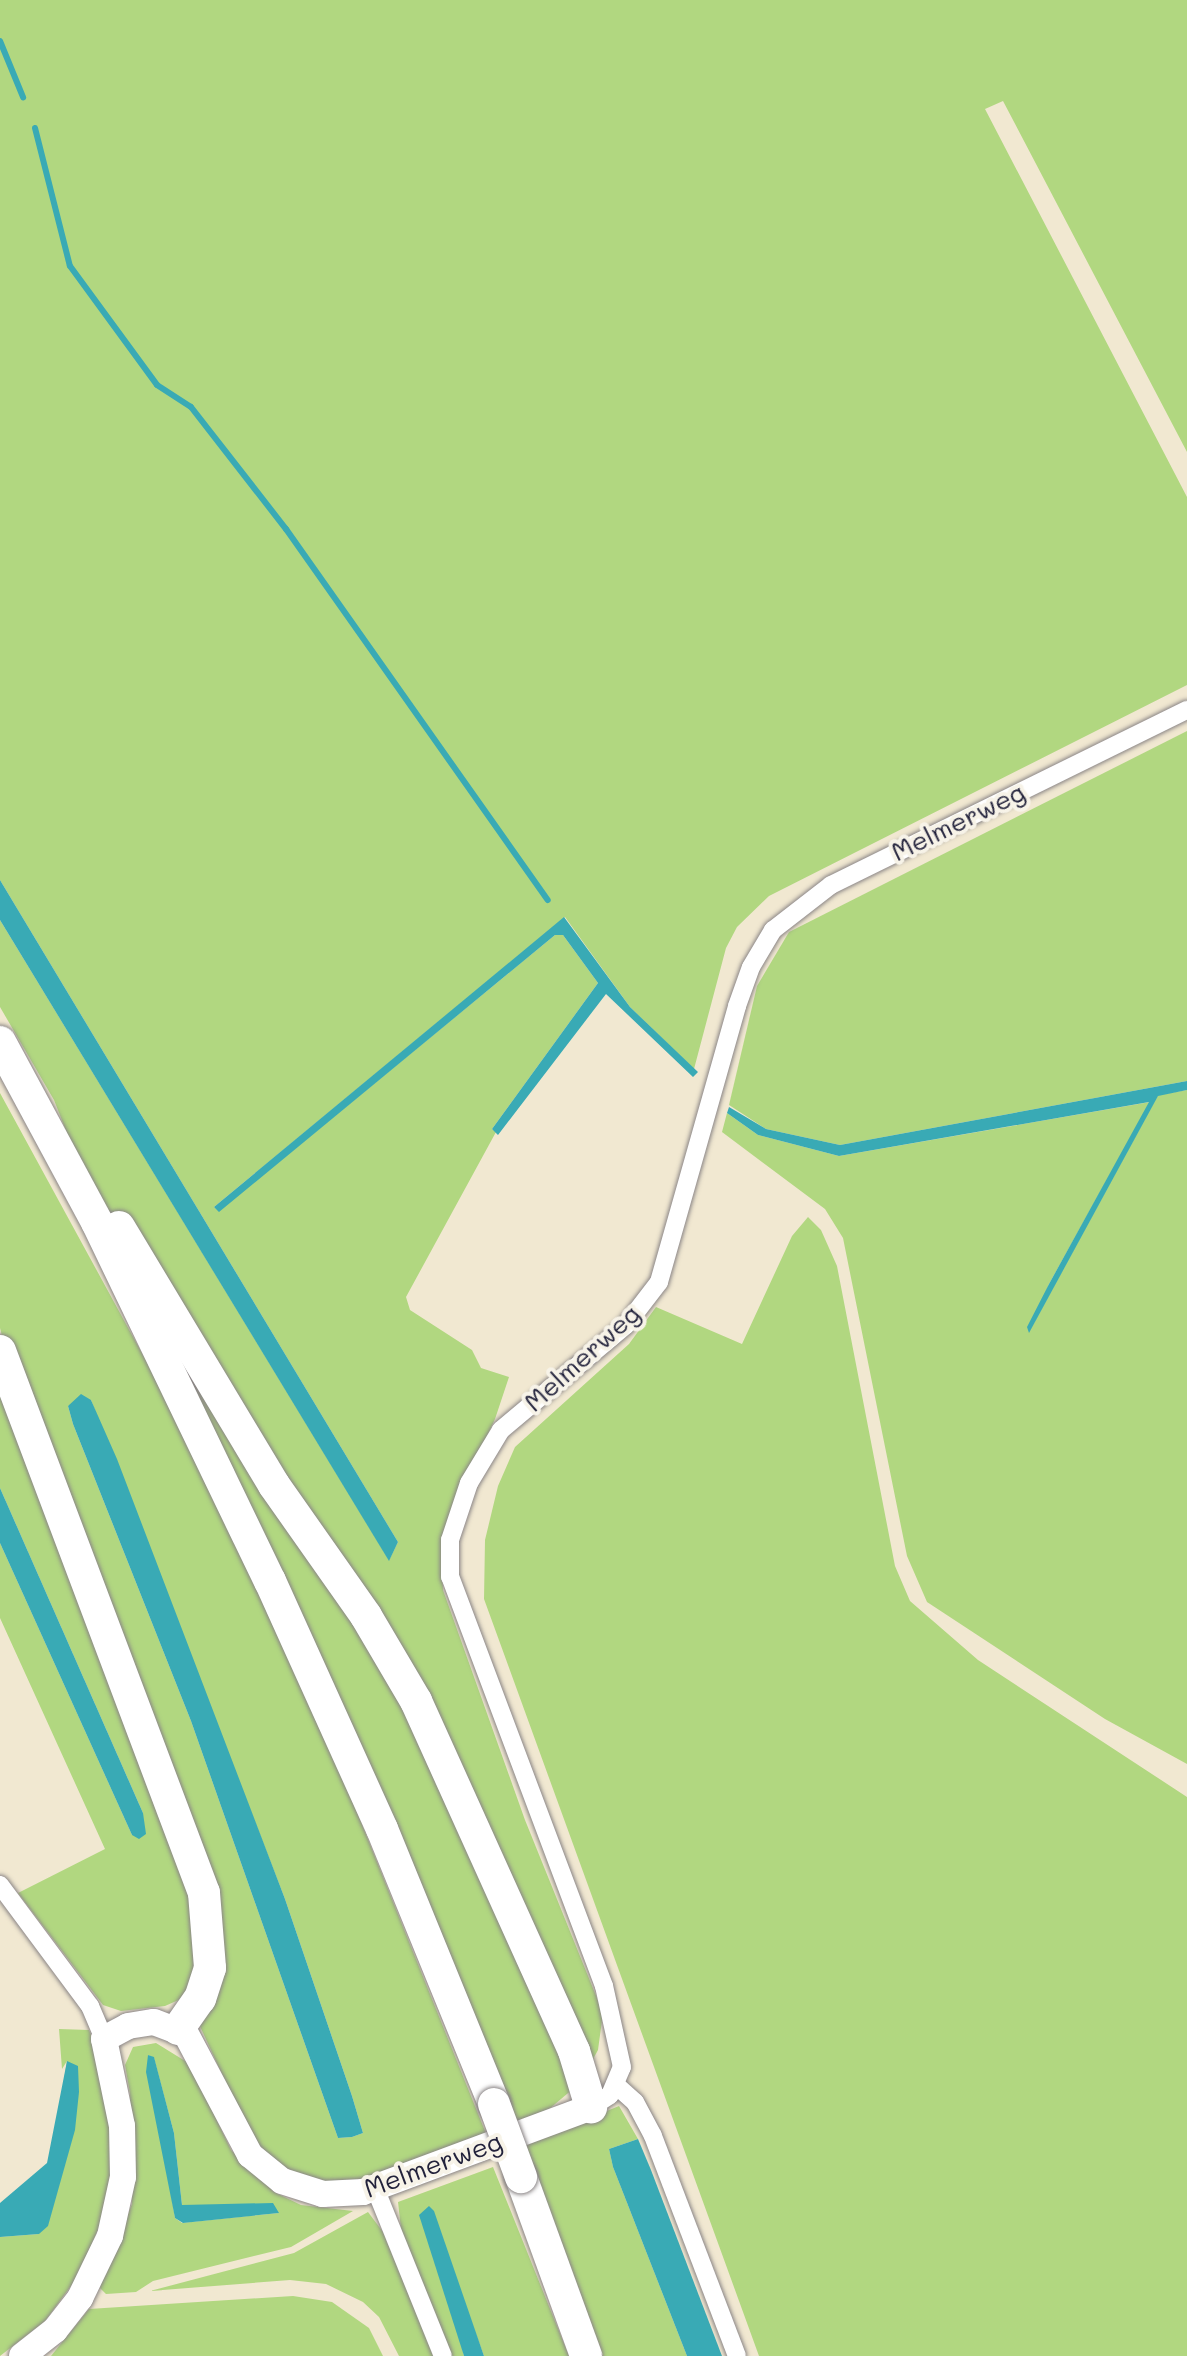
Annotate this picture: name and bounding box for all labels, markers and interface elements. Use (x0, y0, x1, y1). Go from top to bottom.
street label: Melmerweg (886, 776, 1030, 868)
street label: Melmerweg (518, 1298, 646, 1418)
street label: Melmerweg (360, 2126, 506, 2204)

